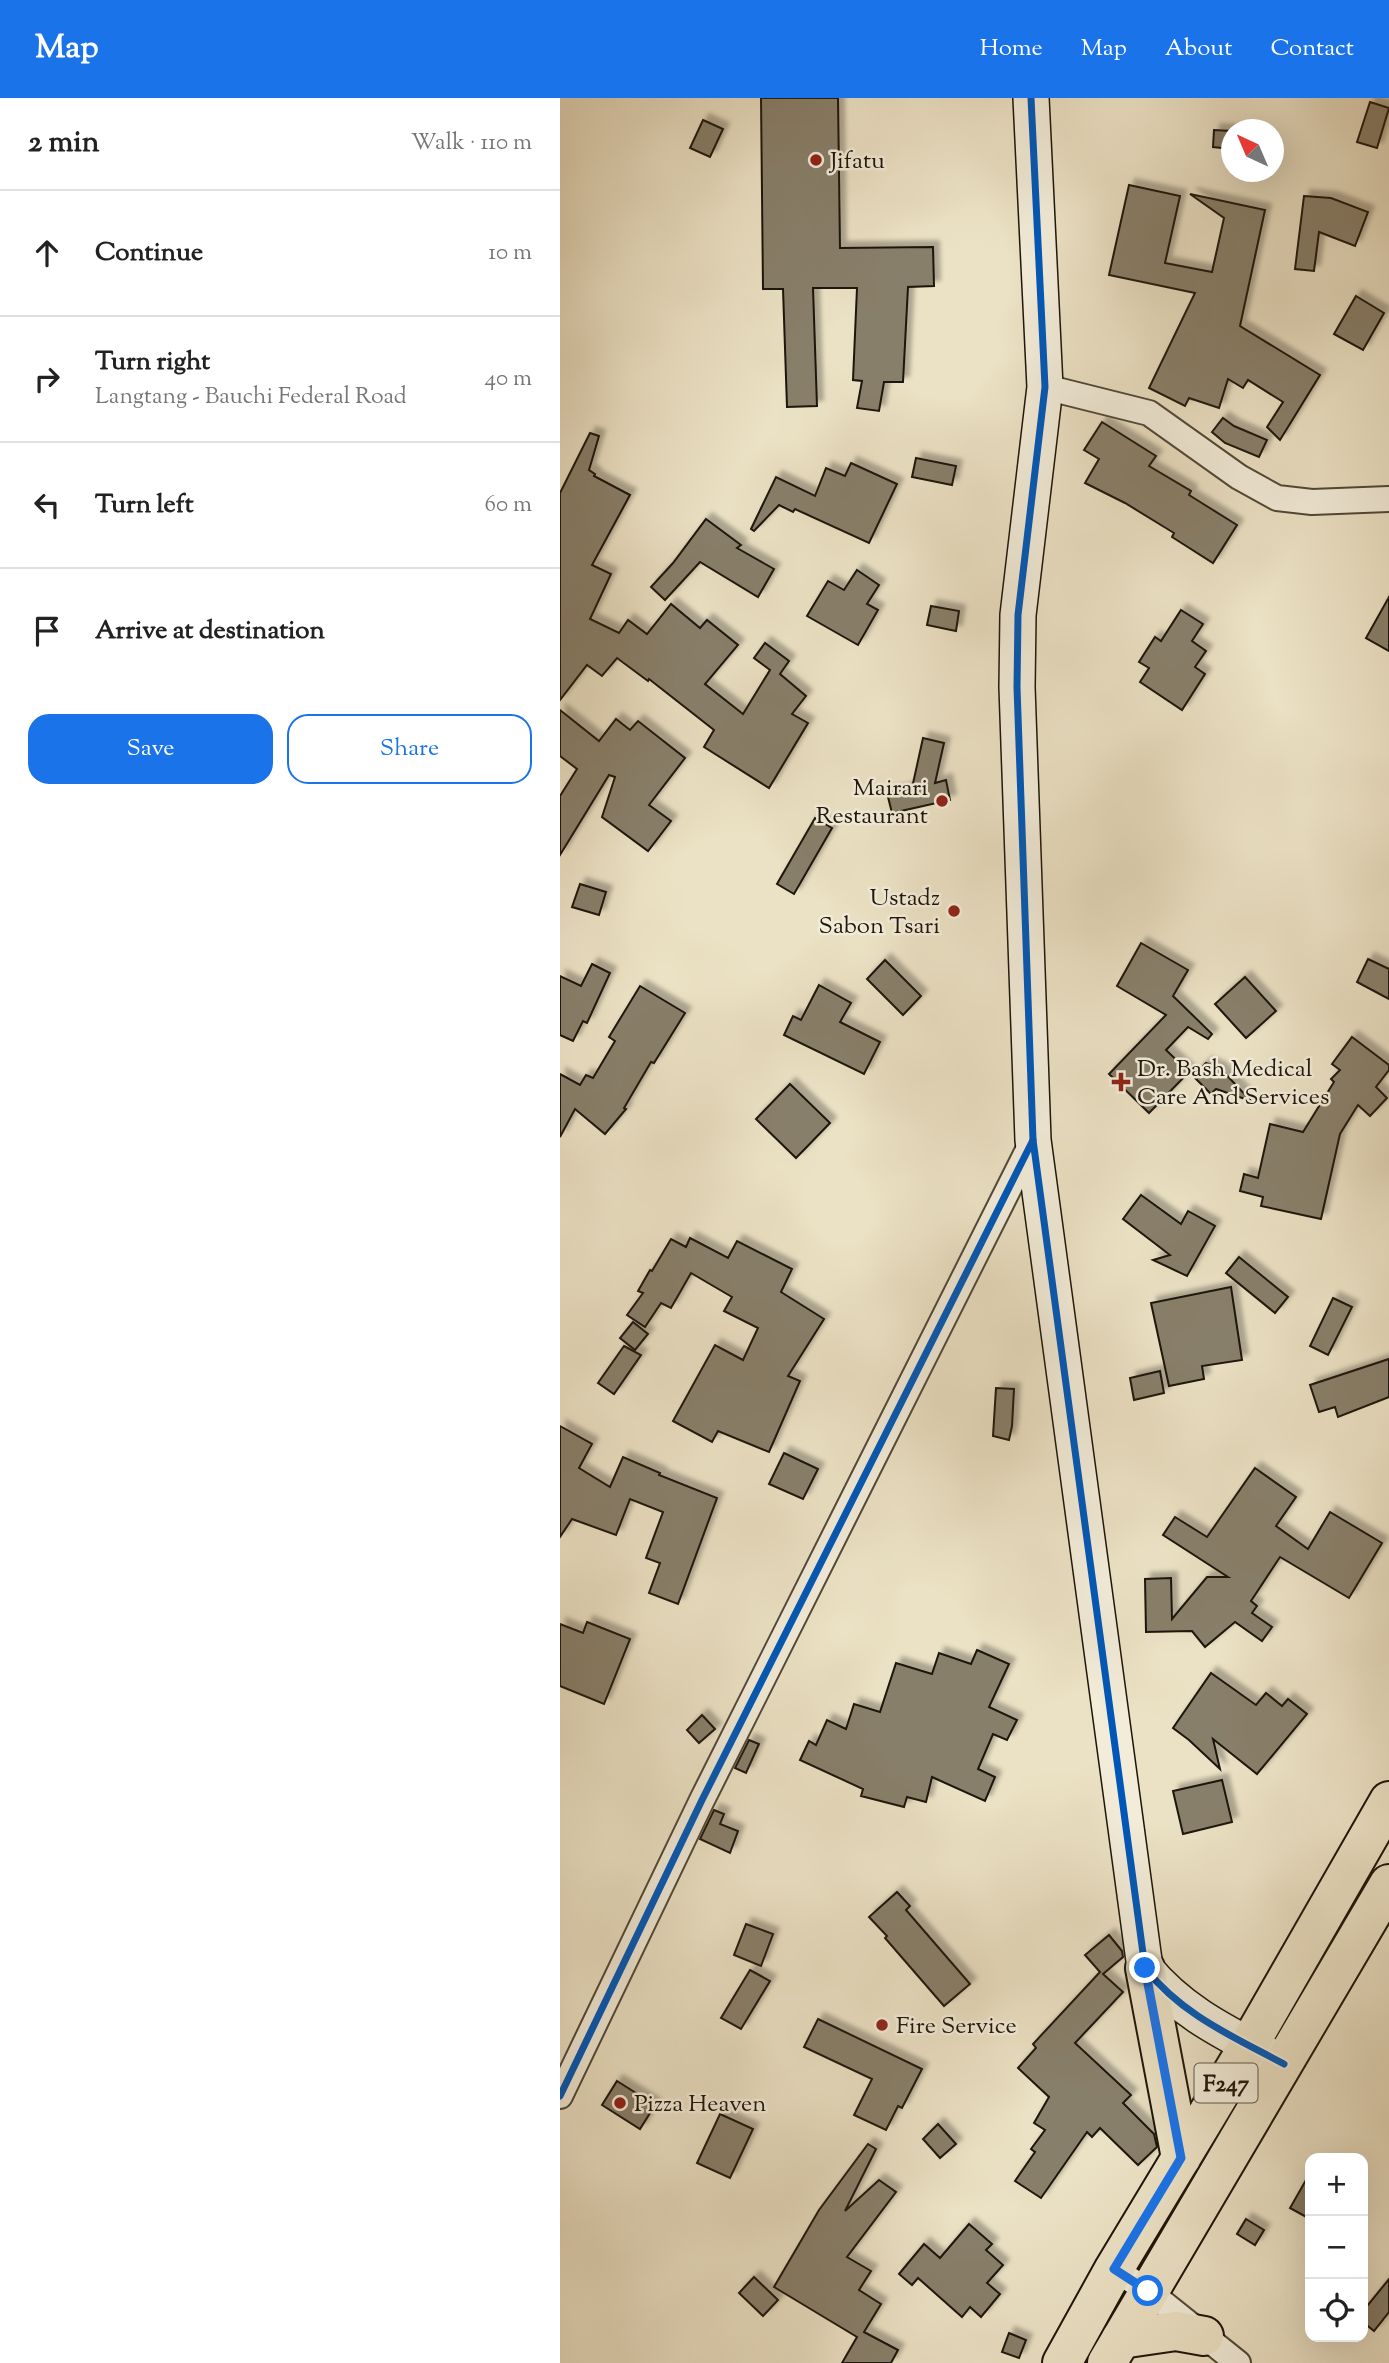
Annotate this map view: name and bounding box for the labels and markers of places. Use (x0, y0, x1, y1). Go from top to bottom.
place label: Jifatu (828, 145, 885, 179)
marker: Jifatu (808, 152, 824, 168)
place label: Mairari Restaurant (816, 772, 928, 834)
marker: Mairari Restaurant (934, 793, 950, 809)
place label: Ustadz Sabon Tsari (819, 882, 940, 944)
marker: Ustadz Sabon Tsari (946, 903, 962, 919)
place label: Dr. Bash Medical Care And Services (1137, 1053, 1329, 1115)
marker: Dr. Bash Medical Care And Services (1111, 1072, 1131, 1092)
place label: Fire Service (896, 2010, 1017, 2044)
marker: Fire Service (874, 2017, 890, 2033)
place label: Pizza Heaven (634, 2088, 766, 2122)
marker: Pizza Heaven (612, 2095, 628, 2111)

